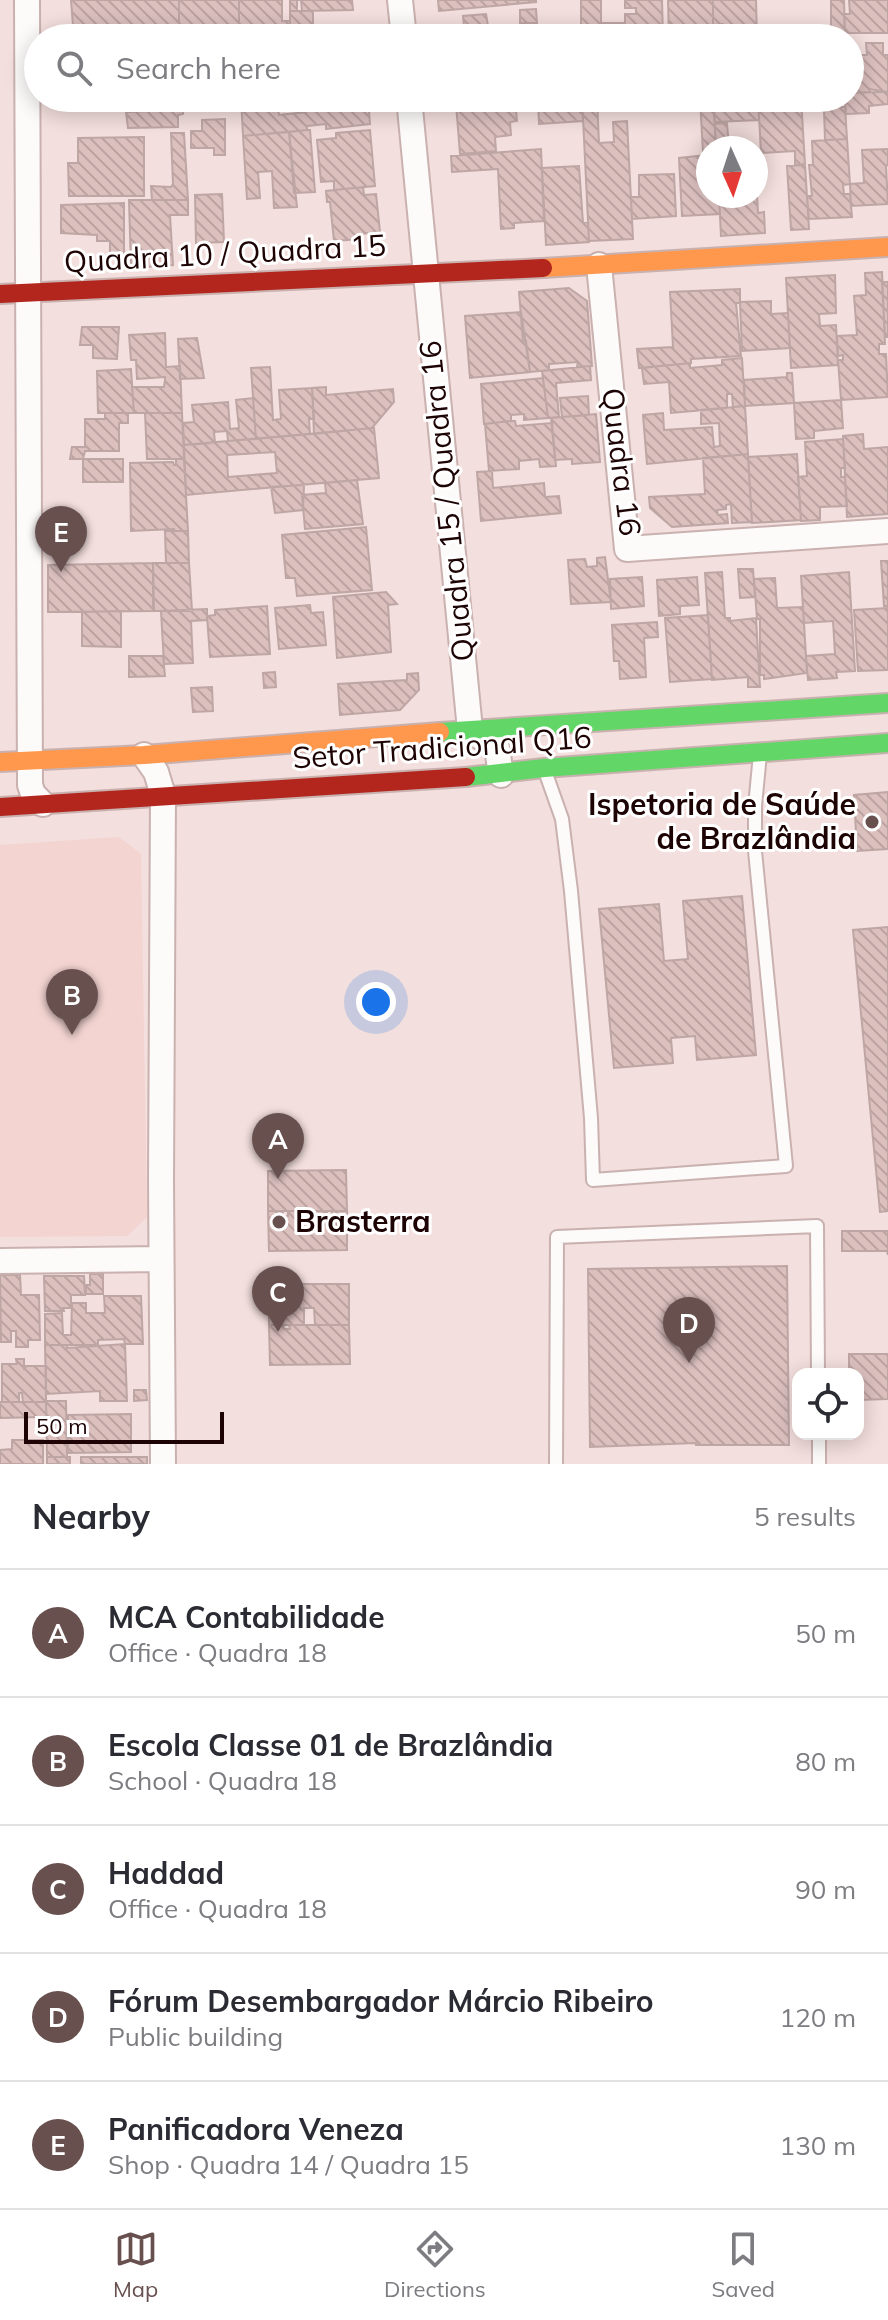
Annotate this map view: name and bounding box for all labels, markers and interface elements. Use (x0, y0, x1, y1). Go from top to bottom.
search box (24, 24, 864, 112)
icon: search (52, 46, 96, 90)
text: Search here (116, 49, 281, 87)
north arrow (696, 136, 768, 208)
street label: Quadra 10 / Quadra 15 (63, 226, 387, 280)
street label: Quadra 15 / Quadra 16 (410, 339, 482, 663)
street label: Quadra 16 (594, 386, 650, 538)
pin: E (35, 506, 87, 572)
street label: Setor Tradicional Q16 (291, 718, 593, 776)
place label: Ispetoria de Saúde de Brazlândia (588, 785, 856, 857)
marker: Ispetoria de Saúde de Brazlândia (863, 813, 881, 831)
pin: B (46, 969, 98, 1035)
your location (356, 982, 396, 1022)
pin: A (252, 1113, 304, 1179)
place label: Brasterra (295, 1202, 431, 1240)
marker: Brasterra (270, 1213, 288, 1231)
pin: C (252, 1266, 304, 1332)
pin: D (663, 1297, 715, 1363)
map controls (792, 1368, 864, 1440)
button: locate (792, 1368, 864, 1440)
scale bar (24, 1408, 224, 1444)
text: 50 m (36, 1412, 87, 1440)
text: Nearby (32, 1495, 150, 1538)
text: 5 results (754, 1500, 856, 1533)
text: MCA Contabilidade (108, 1598, 385, 1636)
text: A (48, 1617, 68, 1650)
text: 50 m (795, 1617, 856, 1650)
text: Office · Quadra 18 (108, 1636, 327, 1669)
text: Escola Classe 01 de Brazlândia (108, 1726, 553, 1764)
text: B (49, 1745, 67, 1778)
text: 80 m (795, 1745, 856, 1778)
text: School · Quadra 18 (108, 1764, 337, 1797)
text: Haddad (108, 1854, 224, 1892)
text: C (49, 1873, 67, 1906)
text: 90 m (795, 1873, 856, 1906)
text: Office · Quadra 18 (108, 1892, 327, 1925)
text: Fórum Desembargador Márcio Ribeiro (108, 1982, 654, 2020)
text: D (48, 2001, 68, 2034)
text: 120 m (780, 2001, 856, 2034)
text: Public building (108, 2020, 283, 2053)
text: Panificadora Veneza (108, 2110, 404, 2148)
text: E (50, 2129, 66, 2162)
text: 130 m (780, 2129, 856, 2162)
text: Shop · Quadra 14 / Quadra 15 (108, 2148, 469, 2181)
tab: Map (113, 2227, 158, 2303)
tab: Directions (384, 2227, 486, 2303)
tab: Saved (712, 2227, 775, 2303)

